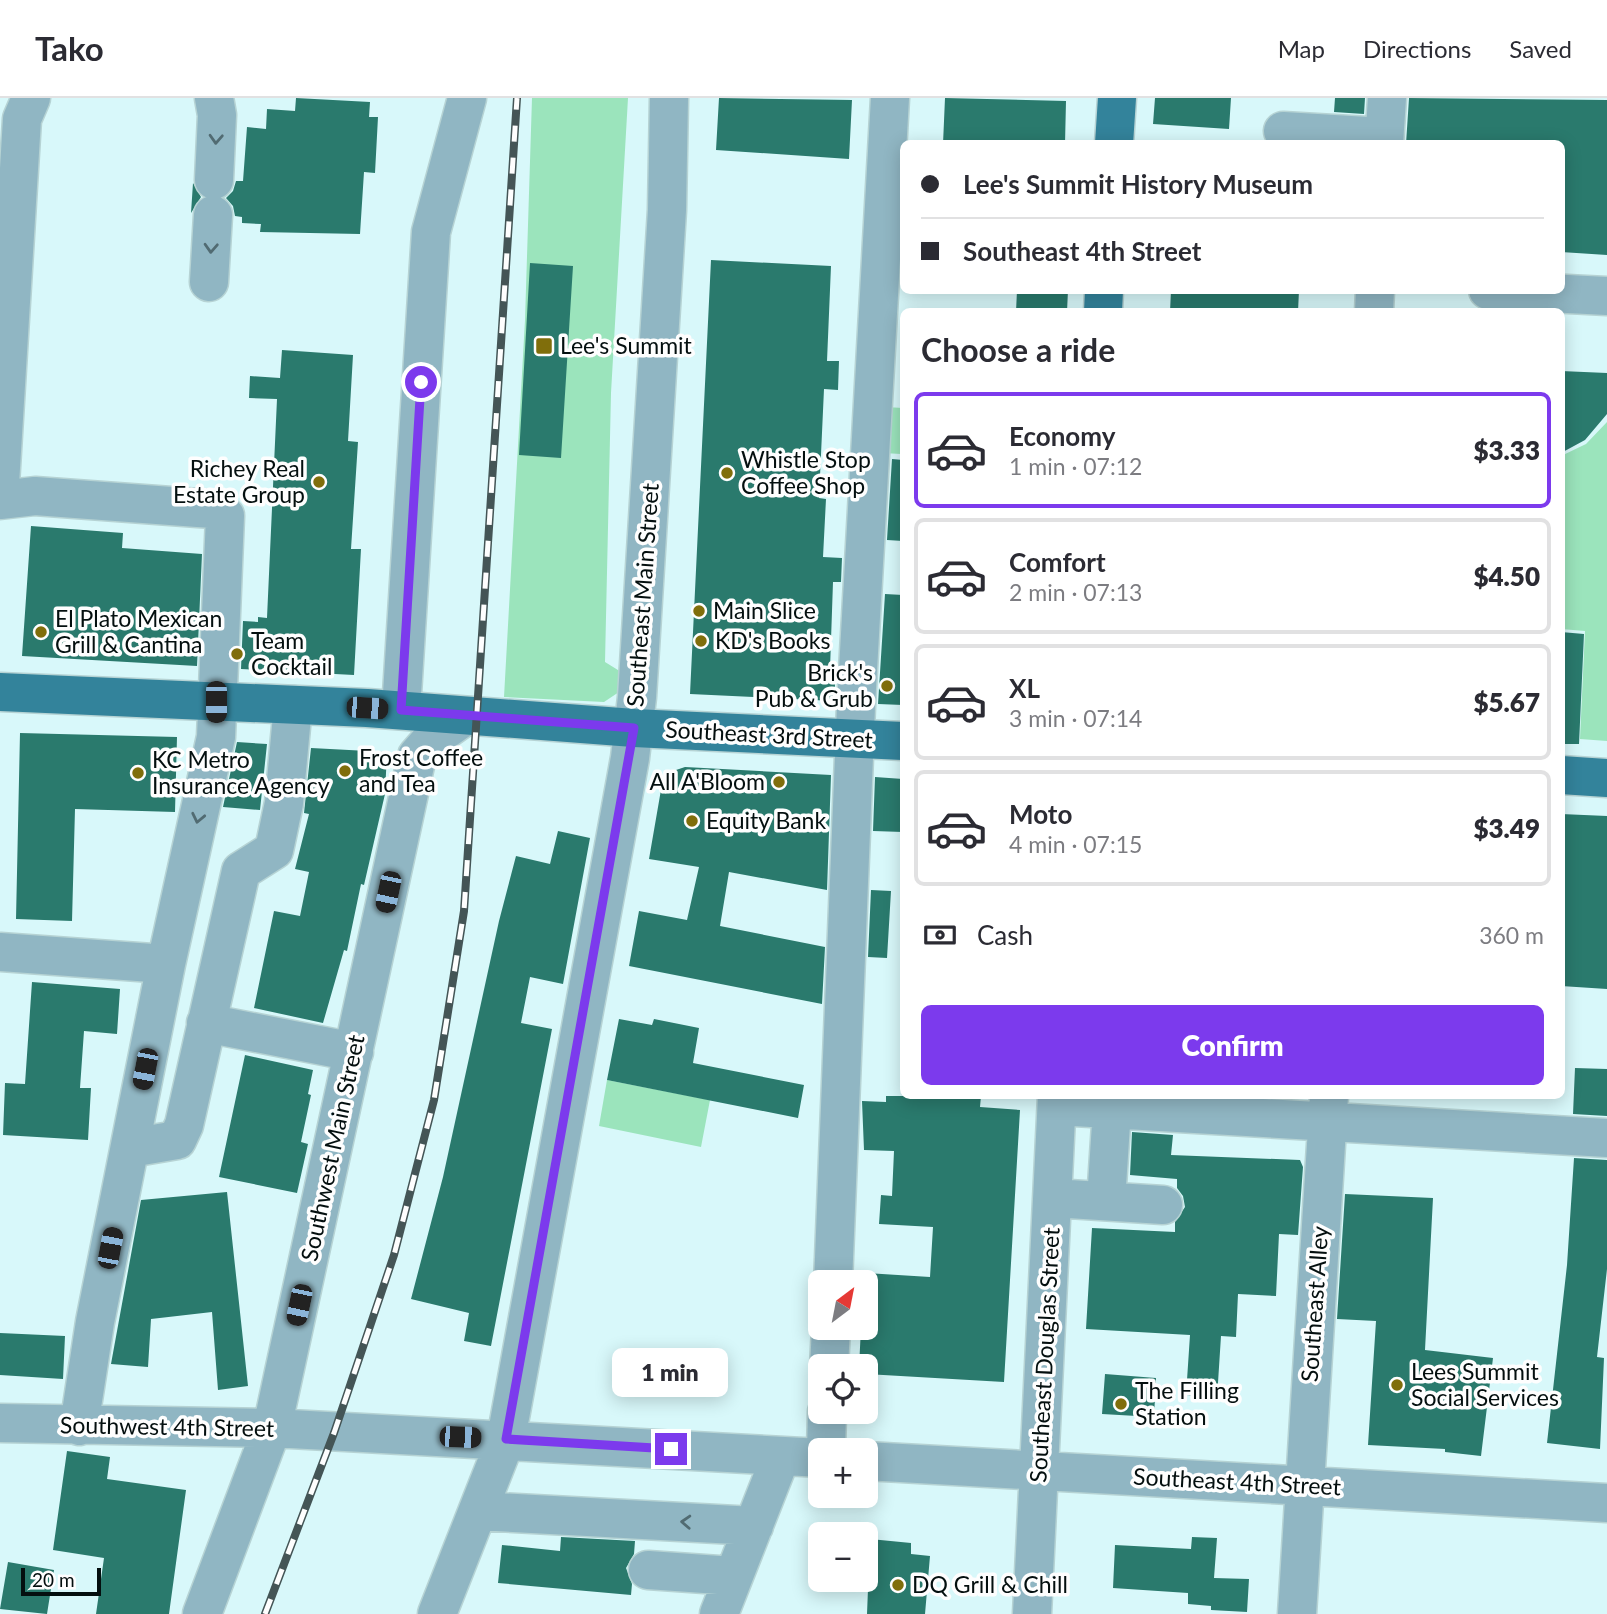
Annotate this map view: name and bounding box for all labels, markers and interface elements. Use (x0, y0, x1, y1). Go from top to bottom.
text: Tako (35, 28, 104, 68)
text: Map (1278, 34, 1325, 63)
text: Directions (1363, 34, 1471, 63)
text: Saved (1509, 34, 1572, 63)
one-way arrow (209, 133, 224, 144)
text: Lee's Summit History Museum (963, 168, 1313, 200)
text: Southeast 4th Street (963, 235, 1201, 267)
one-way arrow (204, 243, 219, 254)
text: Choose a ride (921, 330, 1115, 369)
place label: Lee's Summit (560, 331, 693, 359)
marker: Lee's Summit (534, 336, 554, 356)
route start (405, 366, 437, 398)
icon: car (925, 419, 988, 482)
text: Economy (1009, 420, 1115, 452)
text: $3.33 (1473, 434, 1540, 466)
place label: Whistle Stop Coffee Shop (741, 445, 871, 499)
text: 1 min · 07:12 (1009, 452, 1142, 480)
place label: Richey Real Estate Group (173, 454, 305, 508)
marker: Whistle Stop Coffee Shop (719, 465, 735, 481)
marker: Richey Real Estate Group (311, 474, 327, 490)
street label: Southeast Main Street (620, 481, 664, 708)
icon: car (925, 545, 988, 608)
text: Comfort (1009, 546, 1106, 578)
text: $4.50 (1473, 560, 1540, 592)
text: 2 min · 07:13 (1009, 578, 1142, 606)
place label: Main Slice (713, 596, 816, 624)
marker: Main Slice (691, 603, 707, 619)
place label: El Plato Mexican Grill & Cantina (55, 604, 222, 658)
marker: El Plato Mexican Grill & Cantina (33, 624, 49, 640)
place label: Team Cocktail (251, 626, 332, 680)
place label: KD's Books (715, 626, 831, 654)
marker: KD's Books (693, 633, 709, 649)
marker: Team Cocktail (229, 646, 245, 662)
place label: Brick's Pub & Grub (755, 658, 873, 712)
icon: car (925, 671, 988, 734)
text: XL (1009, 672, 1040, 704)
marker: Brick's Pub & Grub (879, 678, 895, 694)
car (206, 681, 227, 723)
text: $5.67 (1473, 686, 1540, 718)
car (346, 696, 389, 720)
text: 3 min · 07:14 (1009, 704, 1142, 732)
street label: Southeast 3rd Street (665, 715, 874, 753)
place label: Frost Coffee and Tea (359, 743, 483, 797)
place label: KC Metro Insurance Agency (152, 745, 330, 799)
marker: Frost Coffee and Tea (337, 763, 353, 779)
marker: KC Metro Insurance Agency (130, 765, 146, 781)
place label: All A'Bloom (649, 767, 765, 795)
marker: All A'Bloom (771, 774, 787, 790)
icon: car (925, 797, 988, 860)
text: Moto (1009, 798, 1072, 830)
place label: Equity Bank (706, 806, 826, 834)
one-way arrow (192, 811, 206, 823)
text: $3.49 (1473, 812, 1540, 844)
marker: Equity Bank (684, 813, 700, 829)
text: 4 min · 07:15 (1009, 830, 1142, 858)
car (374, 869, 403, 915)
icon: cash (921, 916, 959, 954)
text: Cash (977, 919, 1033, 951)
text: 360 m (1479, 921, 1544, 949)
button: Confirm (921, 1005, 1544, 1085)
street label: Southwest Main Street (294, 1031, 370, 1264)
car (131, 1046, 160, 1092)
car (96, 1225, 125, 1271)
street label: Southeast Alley (1295, 1225, 1333, 1383)
street label: Southeast Douglas Street (1023, 1226, 1065, 1483)
north arrow (808, 1270, 878, 1340)
map controls (808, 1270, 878, 1592)
car (285, 1282, 314, 1328)
callout: 1 min (613, 1348, 729, 1396)
button: locate (808, 1354, 878, 1424)
place label: Lees Summit Social Services (1411, 1357, 1559, 1411)
text: 1 min (641, 1358, 699, 1386)
place label: The Filling Station (1135, 1376, 1239, 1430)
marker: Lees Summit Social Services (1389, 1377, 1405, 1393)
marker: The Filling Station (1113, 1396, 1129, 1412)
street label: Southwest 4th Street (60, 1410, 275, 1442)
car (439, 1426, 482, 1448)
route end (655, 1433, 687, 1465)
button: + (808, 1438, 878, 1508)
street label: Southeast 4th Street (1133, 1462, 1342, 1500)
one-way arrow (680, 1515, 691, 1530)
button: − (808, 1522, 878, 1592)
scale bar (21, 1565, 102, 1597)
text: 20 m (32, 1568, 75, 1591)
place label: DQ Grill & Chill (912, 1570, 1068, 1598)
marker: DQ Grill & Chill (890, 1577, 906, 1593)

